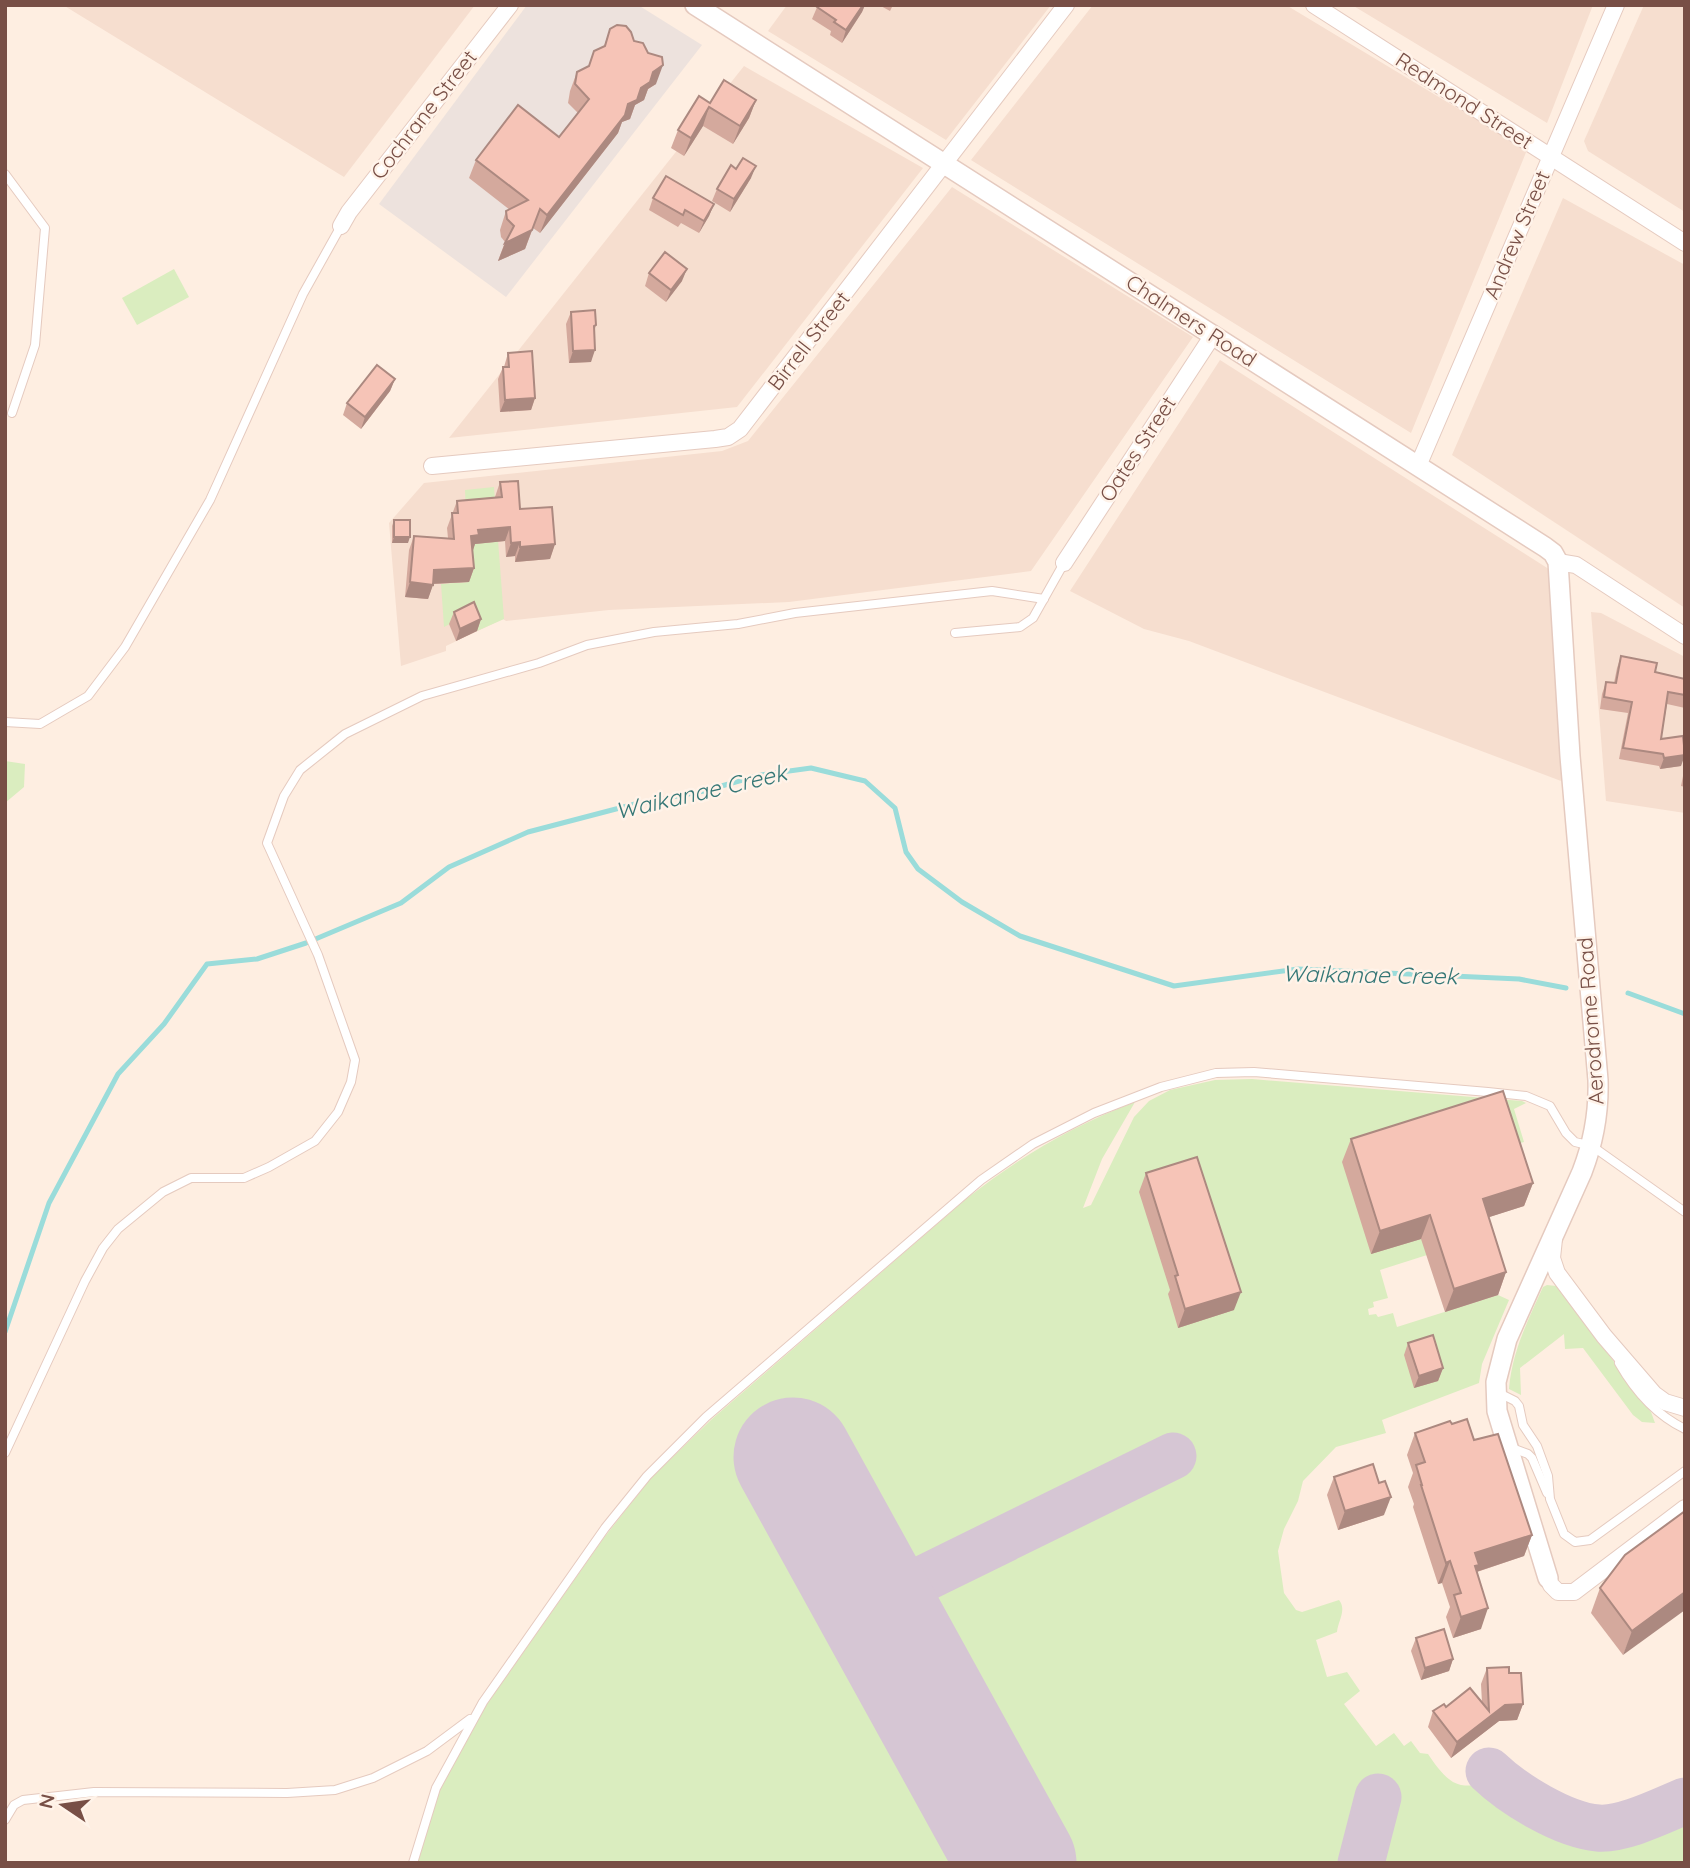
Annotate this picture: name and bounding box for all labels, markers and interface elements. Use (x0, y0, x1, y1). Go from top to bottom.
street label: Cochrane Street (365, 45, 482, 184)
street label: Redmond Street (1391, 46, 1538, 154)
street label: Andrew Street (1477, 167, 1555, 303)
street label: Chalmers Road (1122, 268, 1262, 372)
street label: Birrell Street (761, 286, 855, 395)
street label: Oates Street (1093, 391, 1181, 506)
water label: Waikanae Creek (612, 757, 791, 825)
street label: Aerodrome Road (1571, 937, 1609, 1106)
water label: Waikanae Creek (1282, 958, 1460, 991)
north arrow (28, 1770, 98, 1840)
text: N (33, 1792, 60, 1811)

